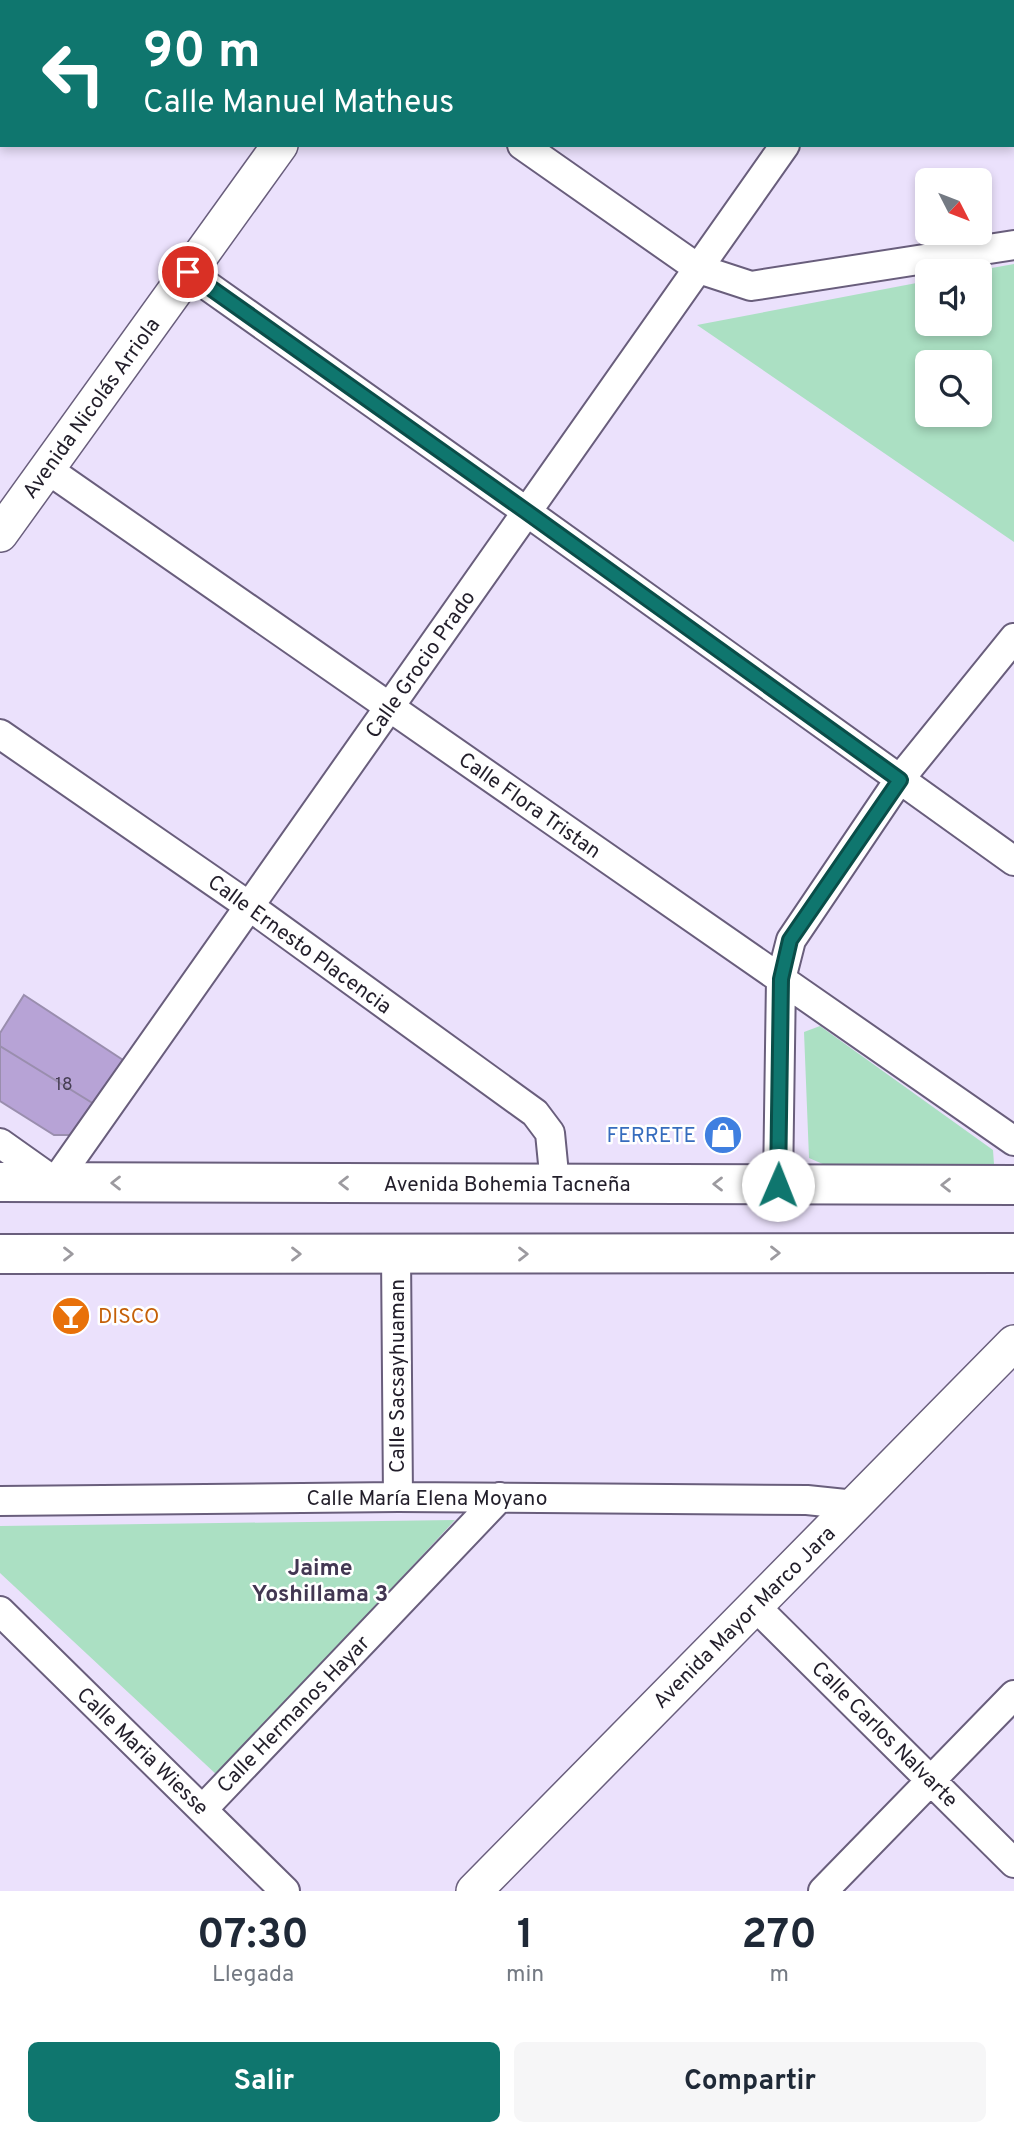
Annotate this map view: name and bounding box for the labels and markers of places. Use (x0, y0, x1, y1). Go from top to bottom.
pin (158, 242, 218, 302)
shop icon: FERRETE (702, 1114, 744, 1156)
place label: FERRETE (607, 1123, 696, 1150)
bar icon: DISCO (50, 1295, 92, 1337)
place label: DISCO (98, 1304, 159, 1331)

